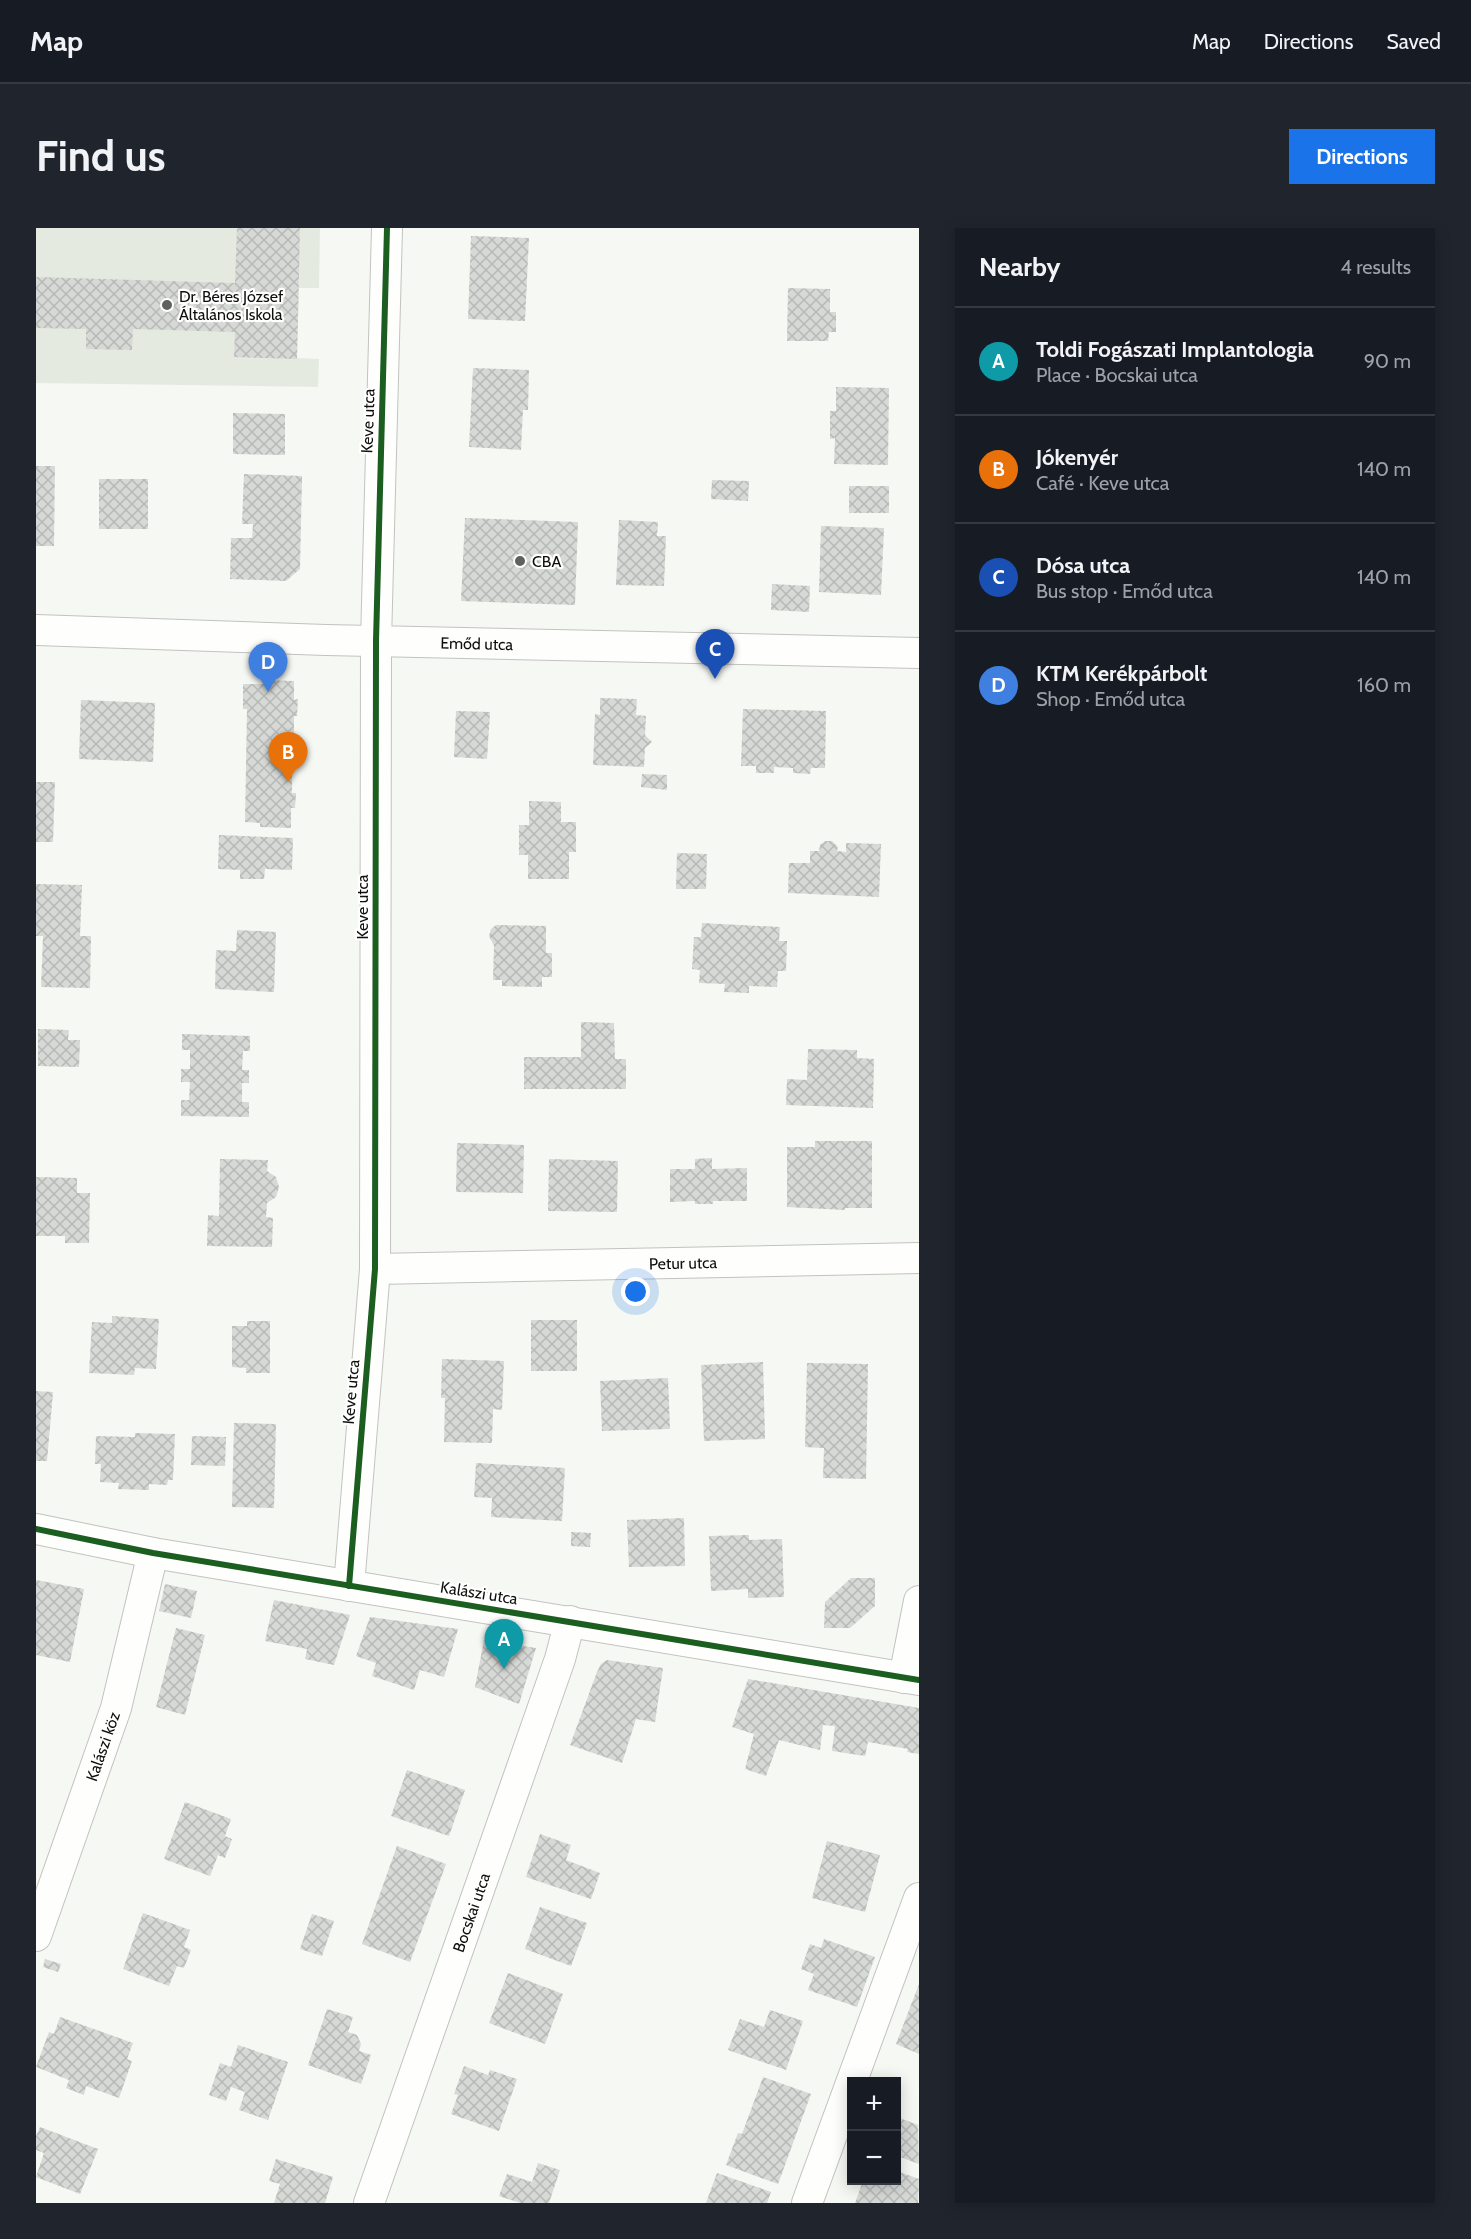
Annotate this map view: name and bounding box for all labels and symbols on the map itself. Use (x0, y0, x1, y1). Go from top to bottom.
place label: Dr. Béres József Általános Iskola (179, 287, 284, 324)
marker: Dr. Béres József Általános Iskola (160, 298, 174, 312)
street label: Keve utca (357, 388, 379, 454)
place label: CBA (532, 552, 561, 571)
marker: CBA (513, 554, 527, 568)
pin: C (696, 630, 734, 679)
street label: Emőd utca (440, 633, 514, 654)
pin: D (248, 642, 288, 692)
pin: B (268, 732, 308, 782)
street label: Keve utca (353, 874, 372, 939)
street label: Petur utca (649, 1253, 718, 1273)
your location (621, 1277, 650, 1306)
street label: Keve utca (339, 1359, 363, 1425)
street label: Kalászi utca (439, 1578, 519, 1609)
pin: A (484, 1620, 524, 1669)
street label: Kalászi köz (82, 1709, 124, 1784)
street label: Bocskai utca (448, 1870, 494, 1955)

